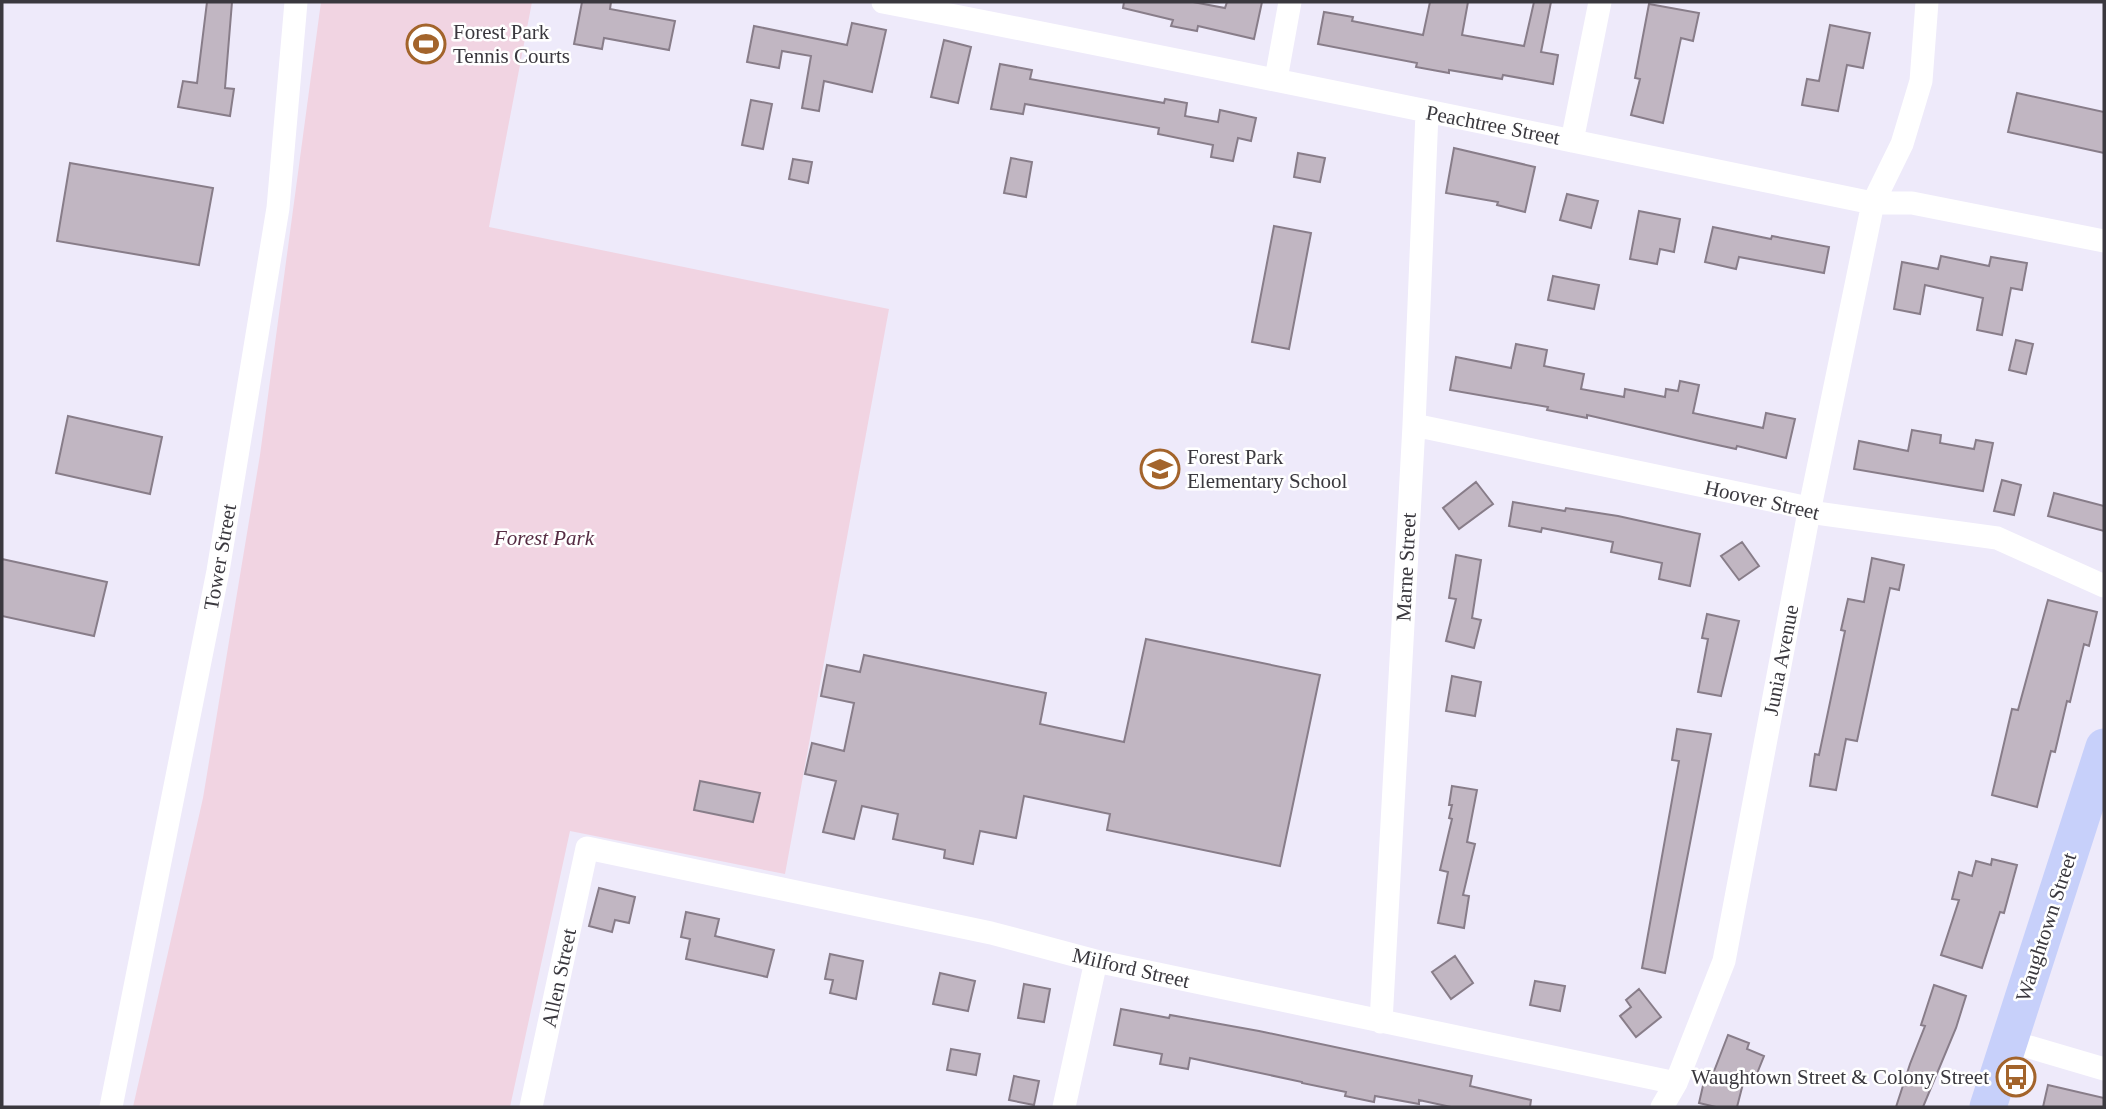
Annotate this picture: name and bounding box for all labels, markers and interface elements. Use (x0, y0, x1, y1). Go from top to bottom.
place label: Forest Park Tennis Courts (453, 20, 570, 68)
sports icon: Forest Park Tennis Courts (405, 23, 447, 65)
street label: Peachtree Street (1424, 100, 1562, 150)
place label: Forest Park Elementary School (1187, 445, 1348, 493)
school or university icon: Forest Park Elementary School (1139, 448, 1181, 490)
street label: Hoover Street (1702, 475, 1822, 525)
street label: Tower Street (199, 502, 241, 612)
street label: Marne Street (1391, 512, 1421, 622)
park label: Forest Park (493, 526, 595, 550)
street label: Junia Avenue (1759, 603, 1803, 717)
street label: Waughtown Street (2011, 849, 2081, 1005)
street label: Allen Street (537, 926, 581, 1030)
street label: Milford Street (1070, 943, 1192, 993)
bus stop icon: Waughtown Street & Colony Street (1995, 1056, 2037, 1098)
place label: Waughtown Street & Colony Street (1691, 1065, 1989, 1089)

